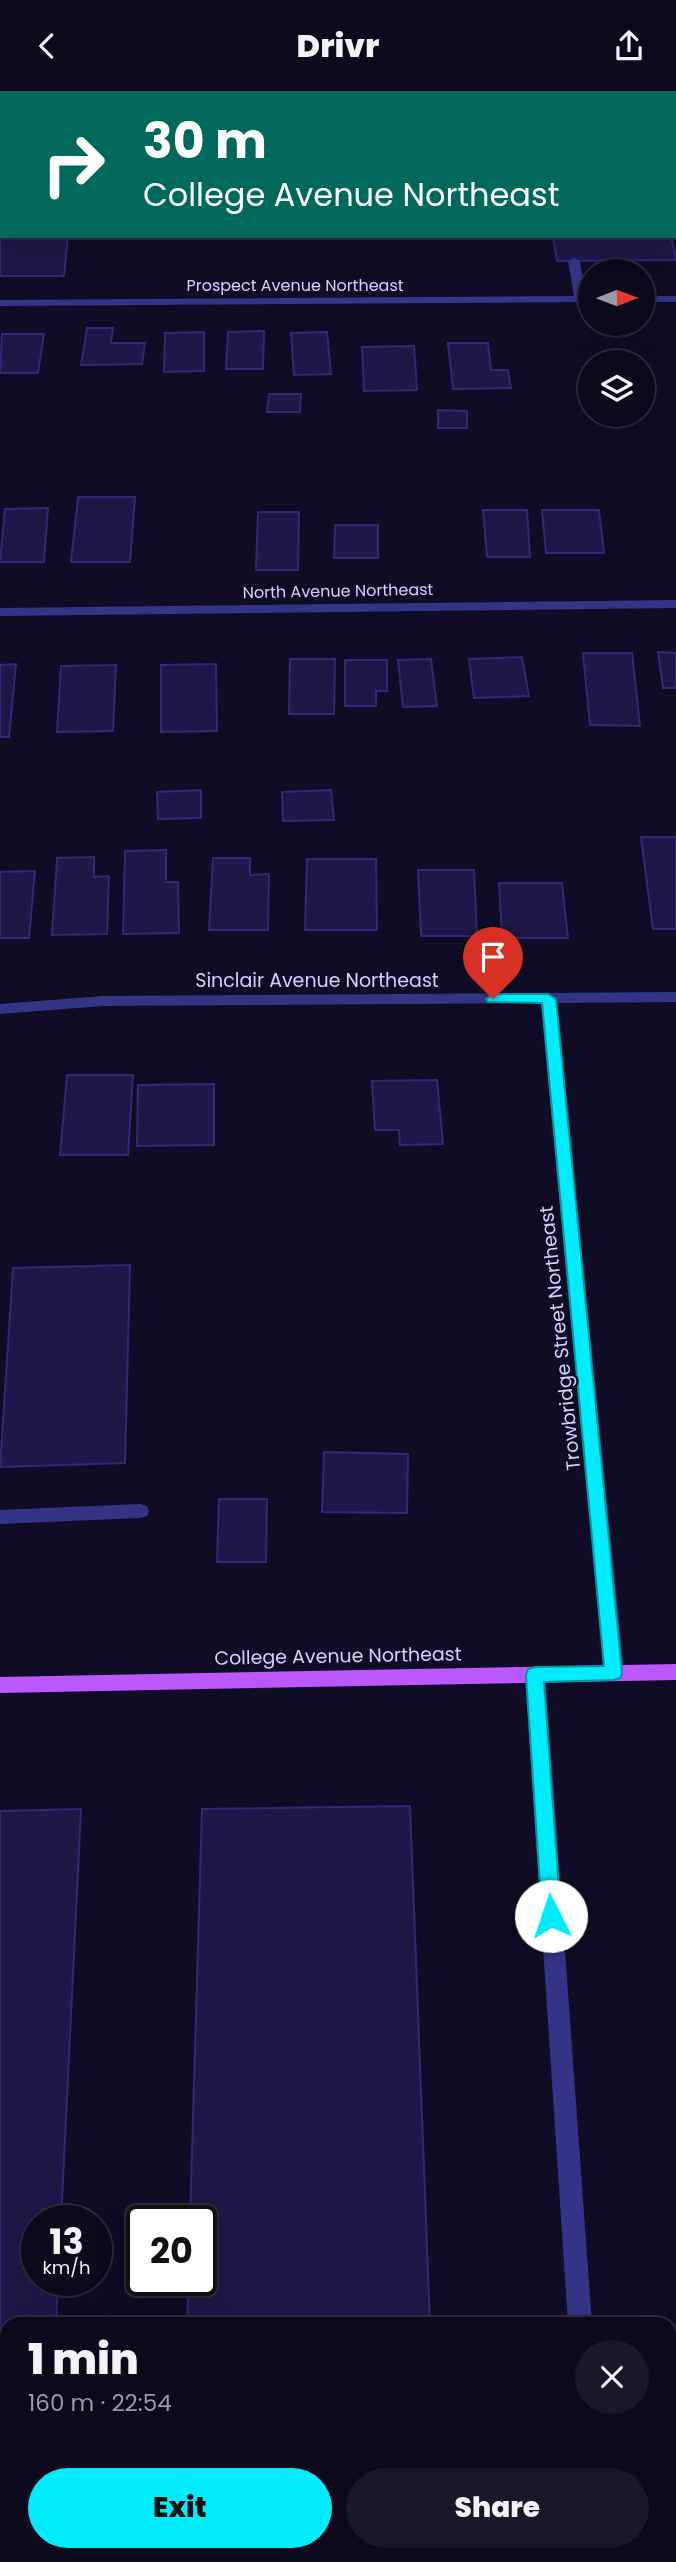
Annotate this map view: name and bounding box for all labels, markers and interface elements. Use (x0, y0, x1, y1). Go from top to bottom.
text: Drivr (297, 23, 379, 68)
icon: back (28, 27, 66, 65)
icon: share (610, 27, 648, 65)
text: 30 m (143, 107, 267, 175)
icon: right (28, 119, 119, 210)
text: College Avenue Northeast (143, 172, 559, 217)
north arrow (578, 259, 654, 336)
map controls (578, 259, 655, 427)
street label: Prospect Avenue Northeast (186, 274, 404, 297)
button: layers (578, 350, 655, 427)
street label: North Avenue Northeast (243, 578, 434, 604)
pin (463, 927, 523, 999)
icon: arrive (474, 938, 512, 976)
street label: Sinclair Avenue Northeast (195, 967, 439, 994)
street label: Trowbridge Street Northeast (533, 1204, 587, 1472)
street label: College Avenue Northeast (214, 1640, 462, 1672)
position arrow (514, 1879, 588, 1953)
speed limit sign: 20 (126, 2205, 217, 2296)
text: 13 (49, 2217, 84, 2266)
text: km/h (43, 2255, 90, 2280)
text: 1 min (28, 2330, 139, 2389)
button: close (575, 2340, 649, 2414)
text: 160 m · 22:54 (28, 2387, 172, 2419)
button: Exit (28, 2468, 332, 2548)
button: Share (346, 2468, 649, 2548)

